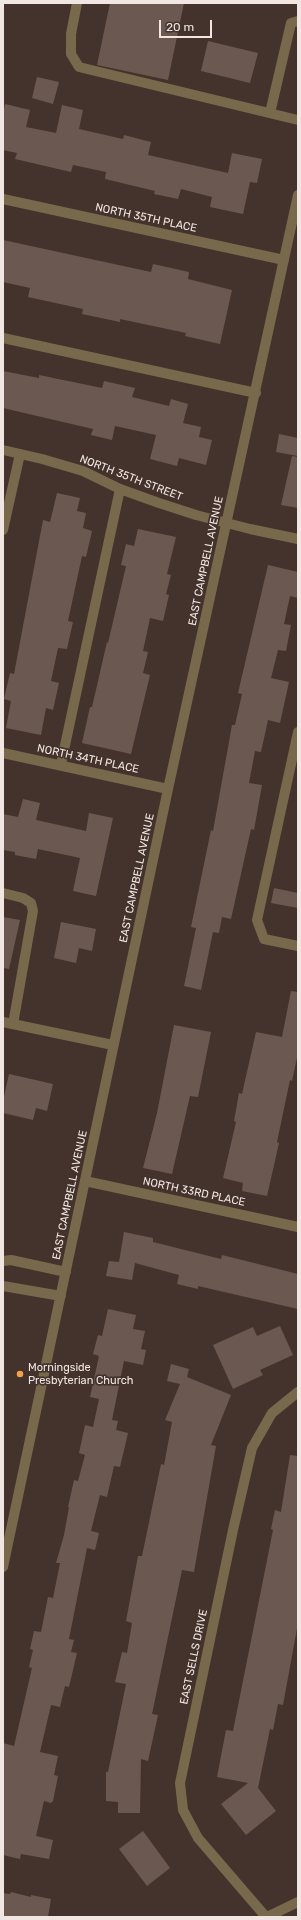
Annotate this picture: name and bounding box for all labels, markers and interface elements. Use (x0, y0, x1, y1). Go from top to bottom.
scale bar (161, 12, 214, 38)
text: 20 m (166, 20, 194, 34)
street label: NORTH 35TH PLACE (94, 201, 198, 235)
street label: NORTH 35TH STREET (78, 452, 184, 504)
street label: EAST CAMPBELL AVENUE (186, 495, 226, 627)
street label: NORTH 34TH PLACE (36, 742, 140, 776)
street label: EAST CAMPBELL AVENUE (117, 812, 157, 944)
street label: EAST CAMPBELL AVENUE (50, 1129, 90, 1261)
street label: NORTH 33RD PLACE (142, 1175, 246, 1209)
place label: Morningside Presbyterian Church (28, 1361, 134, 1387)
marker: Morningside Presbyterian Church (15, 1369, 25, 1379)
street label: EAST SELLS DRIVE (177, 1608, 211, 1706)

